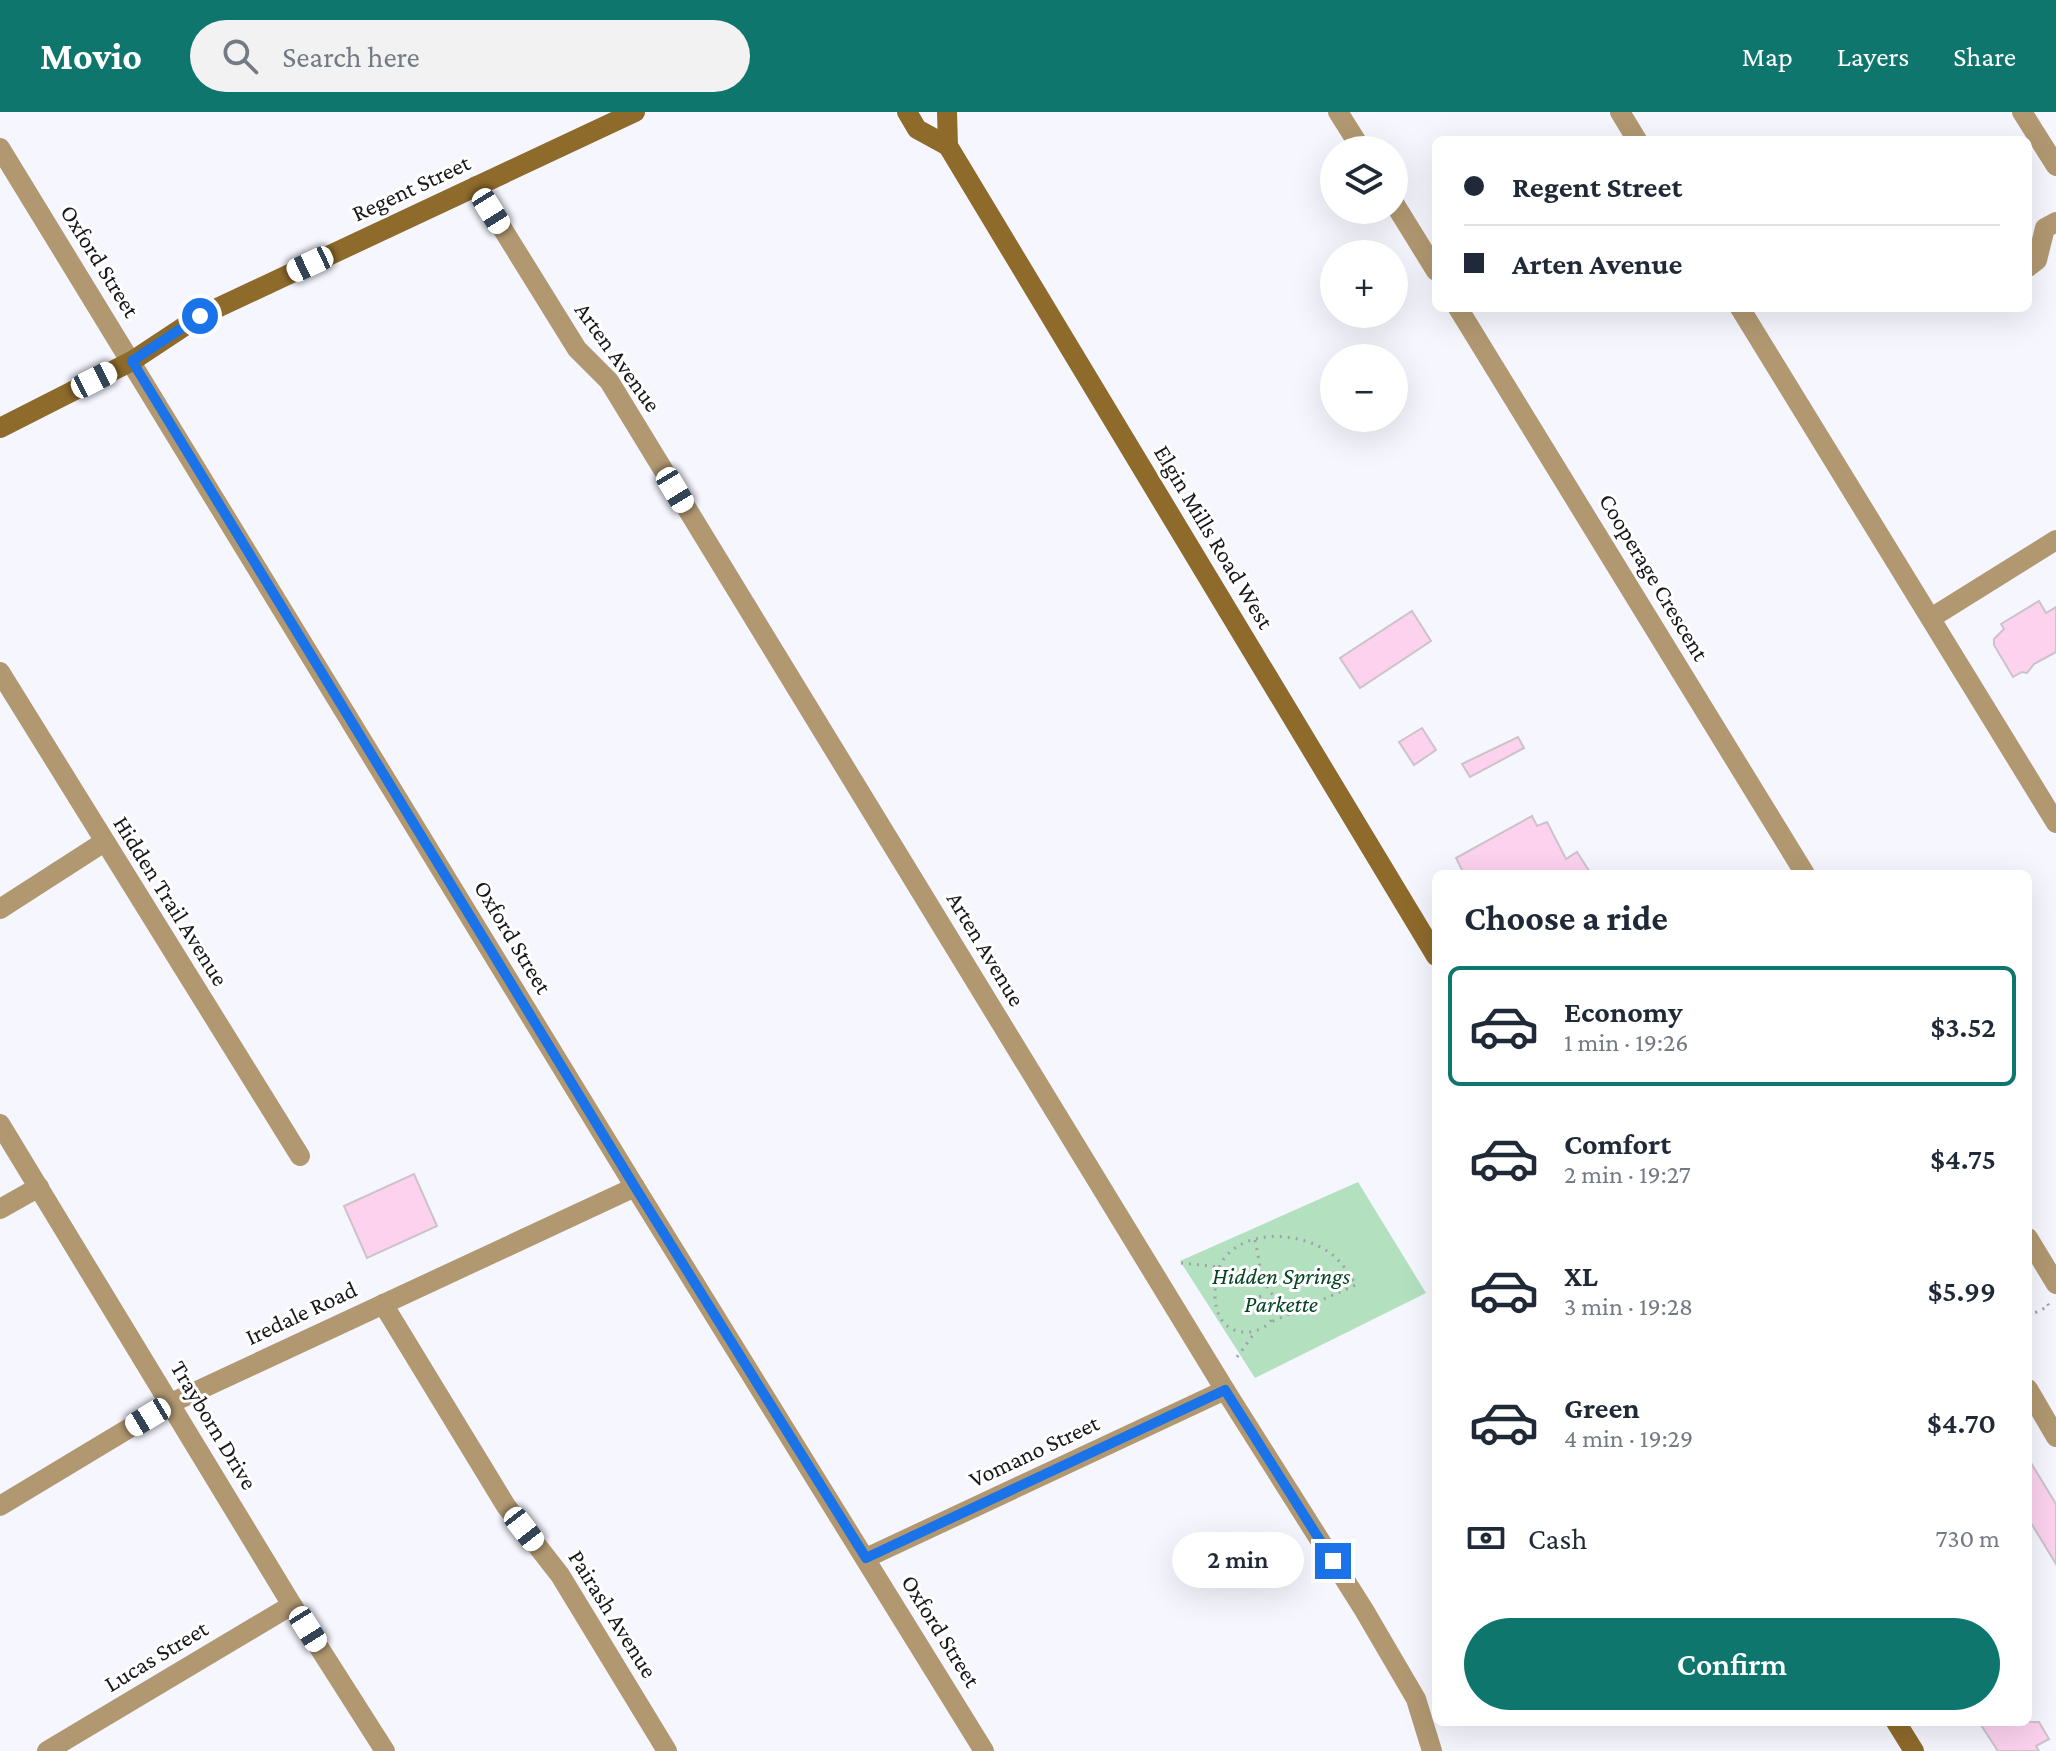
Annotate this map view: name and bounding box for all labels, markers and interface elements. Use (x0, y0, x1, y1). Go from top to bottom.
search box (190, 20, 750, 92)
icon: search (218, 34, 262, 78)
text: Movio (40, 35, 142, 77)
text: Search here (282, 40, 420, 73)
text: Map (1742, 41, 1793, 72)
text: Layers (1837, 41, 1909, 72)
text: Share (1953, 41, 2016, 72)
map controls (1320, 136, 1408, 432)
button: layers (1320, 136, 1408, 224)
street label: Regent Street (347, 148, 475, 227)
text: Regent Street (1512, 170, 1682, 203)
car (468, 184, 514, 238)
street label: Oxford Street (55, 199, 146, 323)
button: + (1320, 240, 1408, 328)
car (283, 243, 337, 285)
text: Arten Avenue (1512, 247, 1683, 280)
street label: Arten Avenue (570, 297, 667, 417)
route start (182, 298, 218, 334)
button: − (1320, 344, 1408, 432)
car (67, 358, 121, 402)
street label: Elgin Mills Road West (1149, 440, 1280, 634)
car (652, 463, 698, 517)
street label: Cooperage Crescent (1594, 488, 1715, 666)
street label: Hidden Trail Avenue (108, 811, 235, 991)
street label: Oxford Street (469, 875, 558, 999)
street label: Arten Avenue (942, 887, 1031, 1011)
text: Choose a ride (1464, 898, 1668, 938)
icon: car (1468, 990, 1540, 1062)
text: Economy (1564, 995, 1683, 1028)
text: $3.52 (1931, 1010, 1996, 1043)
text: 1 min · 19:26 (1564, 1028, 1689, 1057)
icon: car (1468, 1122, 1540, 1194)
text: Comfort (1564, 1127, 1671, 1160)
text: $4.75 (1930, 1142, 1996, 1175)
text: 2 min · 19:27 (1564, 1160, 1691, 1189)
icon: car (1468, 1254, 1540, 1326)
text: XL (1564, 1259, 1598, 1292)
park label: Hidden Springs Parkette (1212, 1262, 1351, 1317)
text: $5.99 (1928, 1274, 1996, 1307)
street label: Iredale Road (241, 1275, 361, 1350)
text: 3 min · 19:28 (1564, 1292, 1693, 1321)
street label: Trayborn Drive (165, 1355, 263, 1494)
icon: car (1468, 1386, 1540, 1458)
text: Green (1564, 1391, 1640, 1424)
car (121, 1394, 175, 1440)
text: $4.70 (1927, 1406, 1996, 1439)
street label: Vomano Street (964, 1408, 1104, 1492)
text: 4 min · 19:29 (1564, 1424, 1693, 1453)
car (500, 1503, 548, 1555)
icon: cash (1464, 1516, 1508, 1560)
text: Cash (1528, 1522, 1587, 1555)
text: 730 m (1935, 1524, 2000, 1553)
callout: 2 min (1173, 1533, 1305, 1589)
route end (1315, 1543, 1351, 1579)
street label: Pairash Avenue (563, 1545, 663, 1683)
text: 2 min (1207, 1545, 1269, 1574)
street label: Oxford Street (896, 1569, 987, 1693)
car (285, 1602, 331, 1656)
street label: Lucas Street (99, 1614, 213, 1697)
button: Confirm (1464, 1618, 2000, 1710)

